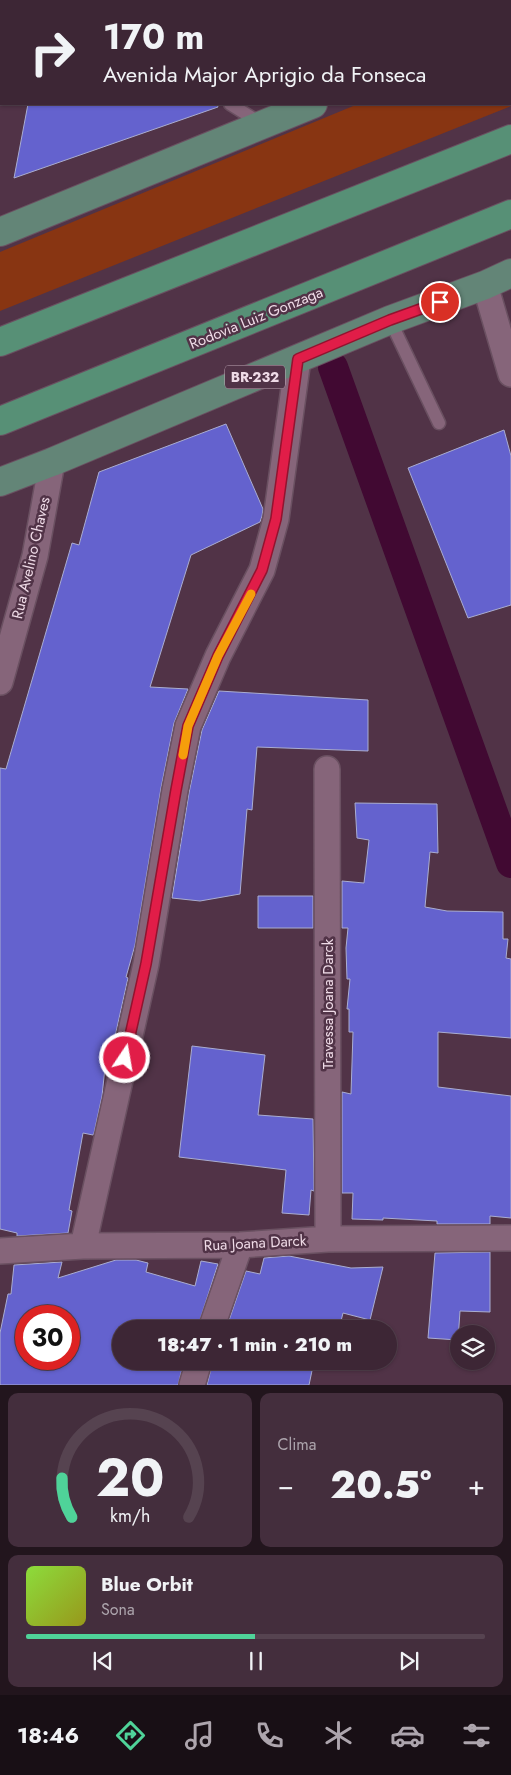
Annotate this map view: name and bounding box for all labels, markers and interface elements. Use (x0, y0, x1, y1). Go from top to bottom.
text: 170 m (103, 12, 204, 62)
icon: right (20, 20, 85, 85)
text: Avenida Major Aprigio da Fonseca (103, 58, 426, 90)
street label: Rodovia Luiz Gonzaga (186, 281, 326, 355)
pin (419, 281, 461, 323)
icon: arrive (426, 288, 454, 316)
road number: BR-232 (225, 366, 285, 388)
street label: Rua Avelino Chaves (6, 495, 56, 621)
street label: Travessa Joana Darck (317, 938, 339, 1069)
position arrow (98, 1031, 150, 1083)
street label: Rua Joana Darck (203, 1229, 307, 1257)
speed limit sign: 30 (15, 1305, 80, 1370)
map controls (450, 1325, 495, 1370)
button: layers (450, 1325, 495, 1370)
text: 18:47 · 1 min · 210 m (157, 1331, 352, 1358)
text: Clima (278, 1433, 316, 1456)
text: 20 (95, 1440, 164, 1516)
text: 20.5° (330, 1457, 432, 1512)
text: − (278, 1465, 294, 1506)
text: + (468, 1465, 485, 1506)
text: km/h (110, 1503, 150, 1529)
text: Blue Orbit (101, 1571, 193, 1598)
text: Sona (101, 1598, 135, 1621)
icon: previous (89, 1647, 117, 1675)
icon: pause (242, 1647, 270, 1675)
icon: next (395, 1647, 423, 1675)
icon: directions (113, 1718, 148, 1753)
icon: music (182, 1718, 217, 1753)
icon: phone (252, 1718, 287, 1753)
icon: climate (321, 1718, 356, 1753)
icon: car (390, 1718, 425, 1753)
icon: filters (459, 1718, 494, 1753)
text: 18:46 (17, 1719, 79, 1751)

